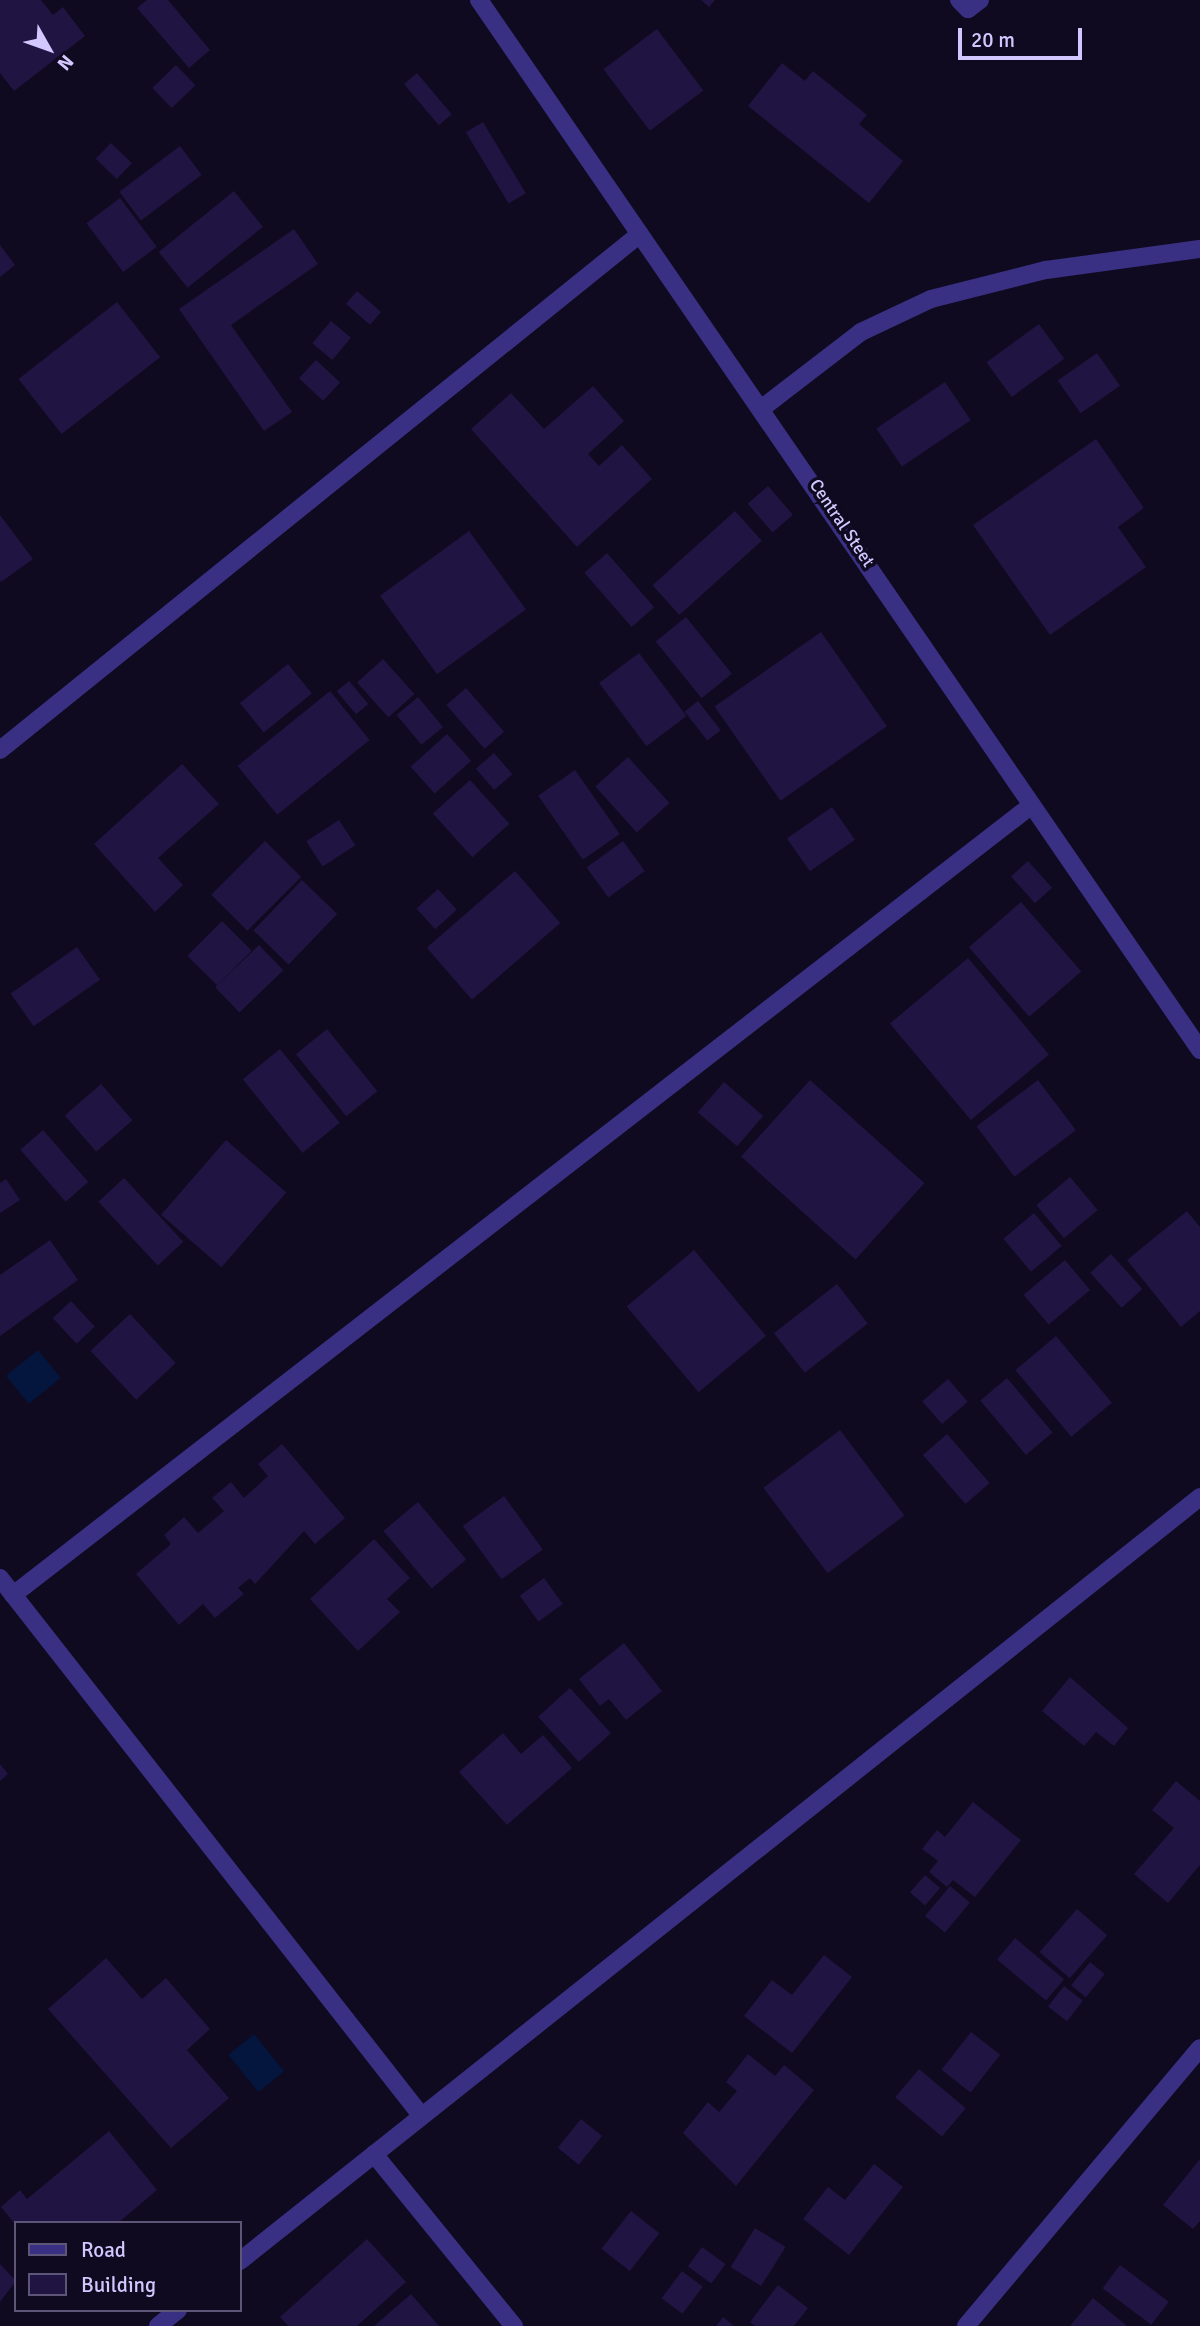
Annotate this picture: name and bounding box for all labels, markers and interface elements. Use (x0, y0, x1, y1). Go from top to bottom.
north arrow (14, 14, 84, 84)
scale bar (962, 14, 1086, 58)
text: 20 m (971, 27, 1015, 53)
text: N (52, 50, 79, 75)
street label: Central Steet (805, 475, 879, 571)
legend (14, 2221, 242, 2312)
text: Road (81, 2237, 126, 2263)
text: Building (81, 2272, 156, 2298)

